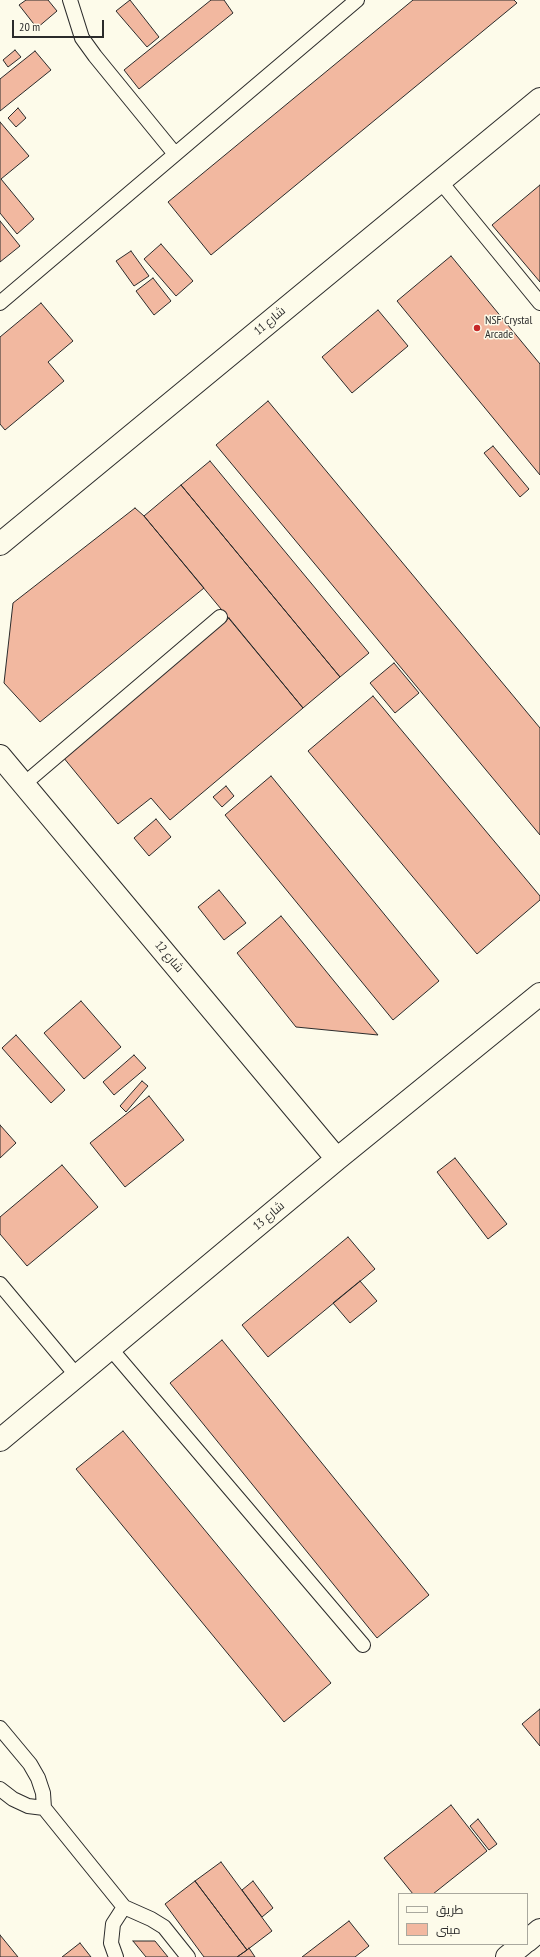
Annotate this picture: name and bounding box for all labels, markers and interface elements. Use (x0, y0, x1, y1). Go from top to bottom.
scale bar (14, 12, 106, 38)
text: 20 m (19, 19, 40, 34)
street label: شارع 11 (251, 304, 289, 338)
place label: NSF Crystal Arcade (485, 314, 532, 342)
marker: NSF Crystal Arcade (472, 323, 482, 333)
street label: شارع 12 (152, 938, 186, 976)
street label: شارع 13 (250, 1199, 288, 1233)
legend (398, 1893, 528, 1945)
text: طريق (436, 1902, 463, 1917)
text: مبنى (436, 1922, 461, 1937)

